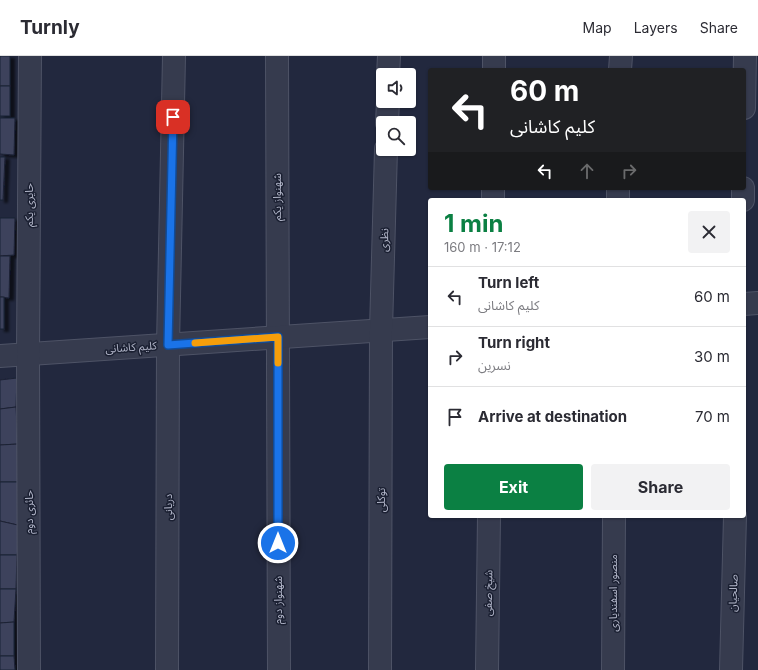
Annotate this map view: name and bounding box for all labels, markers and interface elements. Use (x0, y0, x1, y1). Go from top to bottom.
text: Turnly (20, 16, 80, 39)
text: Map (583, 19, 612, 36)
text: Layers (634, 19, 678, 36)
text: Share (700, 19, 738, 36)
map controls (376, 68, 416, 156)
button: sound (376, 68, 416, 108)
text: 60 m (510, 74, 579, 108)
icon: left (444, 84, 496, 136)
pin (156, 100, 190, 134)
icon: arrive (162, 106, 184, 128)
button: search (376, 116, 416, 156)
text: کلیم کاشانی (510, 116, 595, 137)
icon: left (534, 160, 556, 182)
icon: ahead (576, 160, 598, 182)
icon: right (618, 160, 640, 182)
street label: شهنواز یکم (270, 173, 286, 221)
street label: حایری یکم (22, 183, 38, 227)
text: 1 min (444, 209, 503, 238)
button: close (688, 211, 730, 253)
street label: نظری (377, 228, 391, 252)
text: 160 m · 17:12 (444, 239, 521, 255)
text: Turn left (478, 273, 539, 292)
icon: left (444, 286, 466, 308)
text: 60 m (694, 287, 730, 306)
text: کلیم کاشانی (478, 297, 539, 313)
text: Turn right (478, 333, 550, 352)
street label: کلیم کاشانی (105, 338, 158, 358)
icon: right (444, 346, 466, 368)
text: 30 m (694, 347, 730, 366)
text: نسرین (478, 357, 511, 373)
icon: arrive (444, 406, 466, 428)
text: Arrive at destination (478, 407, 627, 426)
text: 70 m (695, 407, 730, 426)
button: Exit (444, 464, 583, 510)
button: Share (591, 464, 730, 510)
street label: توکلی (374, 488, 388, 512)
street label: حائری دوم (22, 490, 37, 534)
street label: دریانی (161, 494, 175, 520)
position arrow (257, 522, 299, 564)
street label: منصور اسفندیاری (606, 554, 620, 632)
street label: شیخ صفی (481, 569, 496, 616)
street label: صالحیان (725, 574, 741, 612)
street label: شهنواز دوم (271, 575, 286, 624)

